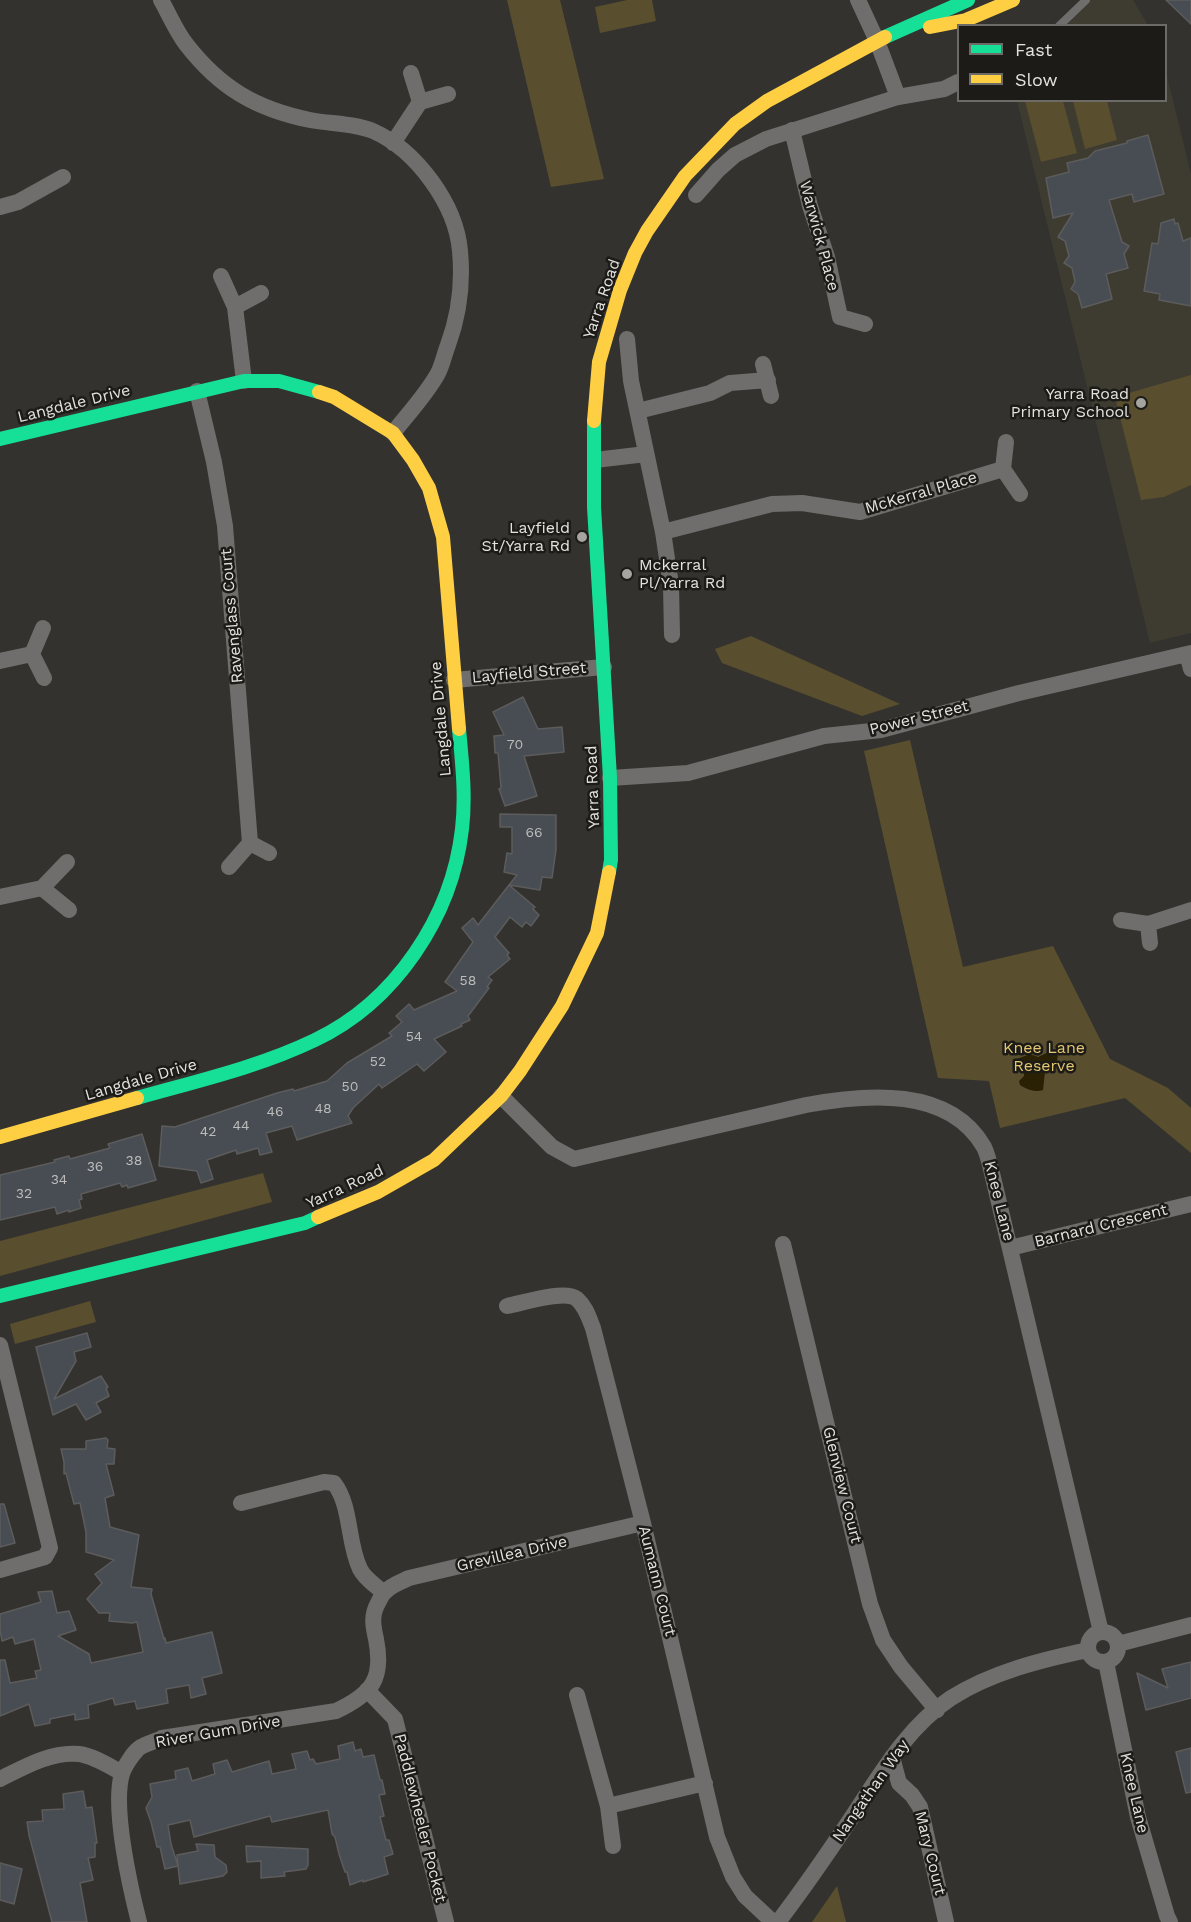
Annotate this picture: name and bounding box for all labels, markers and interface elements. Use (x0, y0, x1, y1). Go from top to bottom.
legend (957, 24, 1167, 102)
text: Fast (1015, 39, 1052, 60)
text: Slow (1015, 69, 1058, 90)
street label: Warwick Place (795, 179, 843, 293)
street label: Yarra Road (579, 257, 625, 341)
street label: Langdale Drive (16, 381, 132, 427)
place label: Yarra Road Primary School (1011, 384, 1129, 422)
marker: Yarra Road Primary School (1134, 396, 1148, 410)
street label: McKerral Place (863, 468, 979, 518)
place label: Layfield St/Yarra Rd (481, 518, 570, 556)
marker: Layfield St/Yarra Rd (575, 530, 589, 544)
street label: Ravenglass Court (217, 548, 247, 684)
place label: Mckerral Pl/Yarra Rd (639, 555, 725, 593)
marker: Mckerral Pl/Yarra Rd (620, 567, 634, 581)
street label: Layfield Street (471, 658, 587, 688)
street label: Langdale Drive (426, 661, 456, 777)
street label: Power Street (867, 696, 971, 740)
house number: 70 (507, 737, 523, 753)
street label: Yarra Road (582, 745, 604, 829)
house number: 66 (525, 825, 543, 841)
house number: 58 (460, 973, 476, 989)
house number: 54 (406, 1029, 422, 1045)
park label: Knee Lane Reserve (1003, 1038, 1085, 1076)
house number: 52 (370, 1054, 386, 1070)
street label: Langdale Drive (83, 1055, 199, 1105)
house number: 50 (342, 1079, 358, 1095)
house number: 48 (314, 1101, 332, 1117)
house number: 46 (266, 1104, 284, 1120)
house number: 44 (232, 1118, 250, 1134)
house number: 42 (200, 1124, 216, 1140)
house number: 38 (126, 1153, 142, 1169)
house number: 36 (87, 1159, 103, 1175)
street label: Knee Lane (980, 1159, 1018, 1243)
street label: Yarra Road (303, 1161, 387, 1213)
house number: 34 (51, 1172, 67, 1188)
house number: 32 (16, 1186, 32, 1202)
street label: Barnard Crescent (1033, 1200, 1169, 1252)
street label: Glenview Court (818, 1425, 866, 1545)
street label: Aumann Court (634, 1524, 680, 1638)
street label: Grevillea Drive (455, 1532, 569, 1576)
street label: River Gum Drive (154, 1712, 282, 1752)
street label: Paddlewheeler Pocket (390, 1732, 450, 1904)
street label: Nangathan Way (829, 1736, 913, 1846)
street label: Knee Lane (1115, 1751, 1153, 1835)
street label: Mary Court (910, 1809, 950, 1897)

